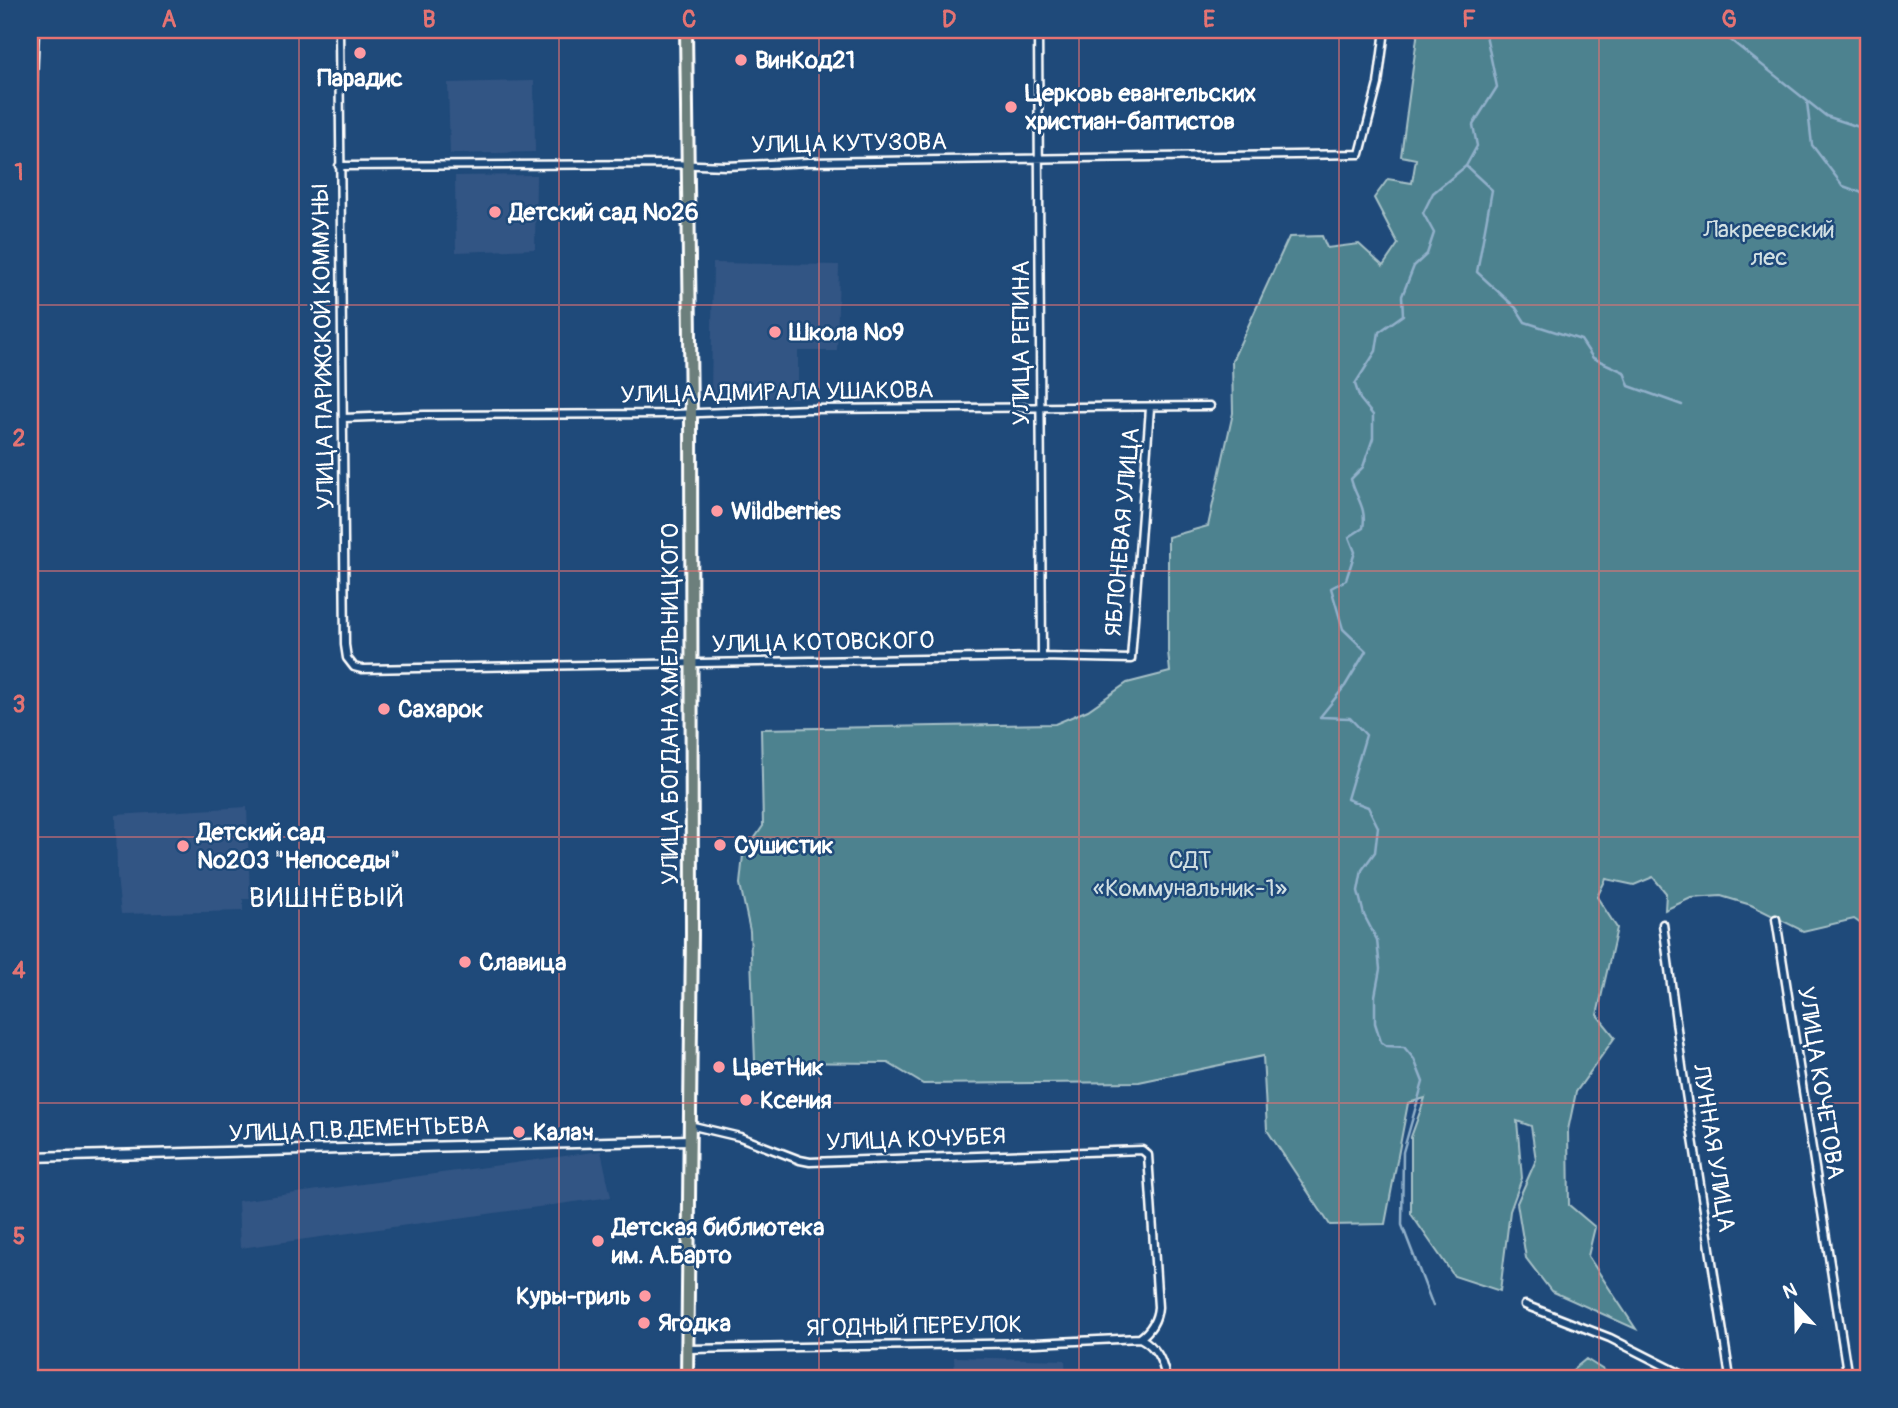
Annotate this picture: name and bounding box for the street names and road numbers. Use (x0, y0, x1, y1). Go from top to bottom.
street label: УЛИЦА КУТУЗОВА (751, 127, 947, 160)
street label: УЛИЦА ПАРИЖСКОЙ КОММУНЫ (306, 184, 341, 510)
street label: УЛИЦА РЕПИНА (1007, 261, 1036, 426)
street label: УЛИЦА АДМИРАЛА УШАКОВА (620, 375, 934, 410)
street label: ЯБЛОНЕВАЯ УЛИЦА (1099, 426, 1146, 638)
street label: УЛИЦА БОГДАНА ХМЕЛЬНИЦКОГО (656, 523, 685, 885)
street label: УЛИЦА КОТОВСКОГО (711, 626, 935, 659)
street label: УЛИЦА КОЧЕТОВА (1791, 985, 1850, 1181)
street label: ЛУННАЯ УЛИЦА (1686, 1061, 1741, 1234)
street label: УЛИЦА П.В.ДЕМЕНТЬЕВА (228, 1110, 490, 1149)
street label: УЛИЦА КОЧУБЕЯ (826, 1122, 1006, 1157)
street label: ЯГОДНЫЙ ПЕРЕУЛОК (806, 1310, 1022, 1343)

